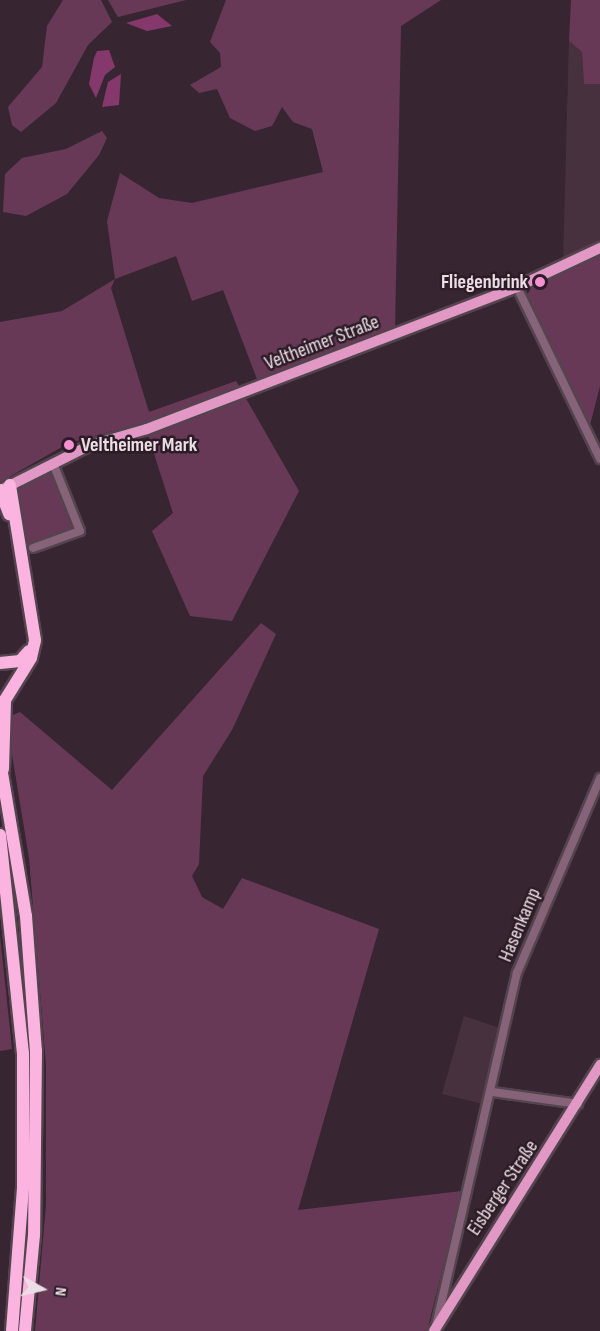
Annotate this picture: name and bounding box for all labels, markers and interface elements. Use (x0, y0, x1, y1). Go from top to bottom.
place label: Fliegenbrink (441, 270, 528, 294)
marker: Fliegenbrink (533, 275, 547, 289)
street label: Veltheimer Straße (261, 310, 383, 376)
place label: Veltheimer Mark (81, 433, 197, 457)
marker: Veltheimer Mark (62, 438, 76, 452)
street label: Hasenkamp (494, 884, 546, 966)
street label: Eisberger Straße (462, 1136, 544, 1240)
north arrow (12, 1259, 72, 1319)
text: N (50, 1286, 70, 1297)

